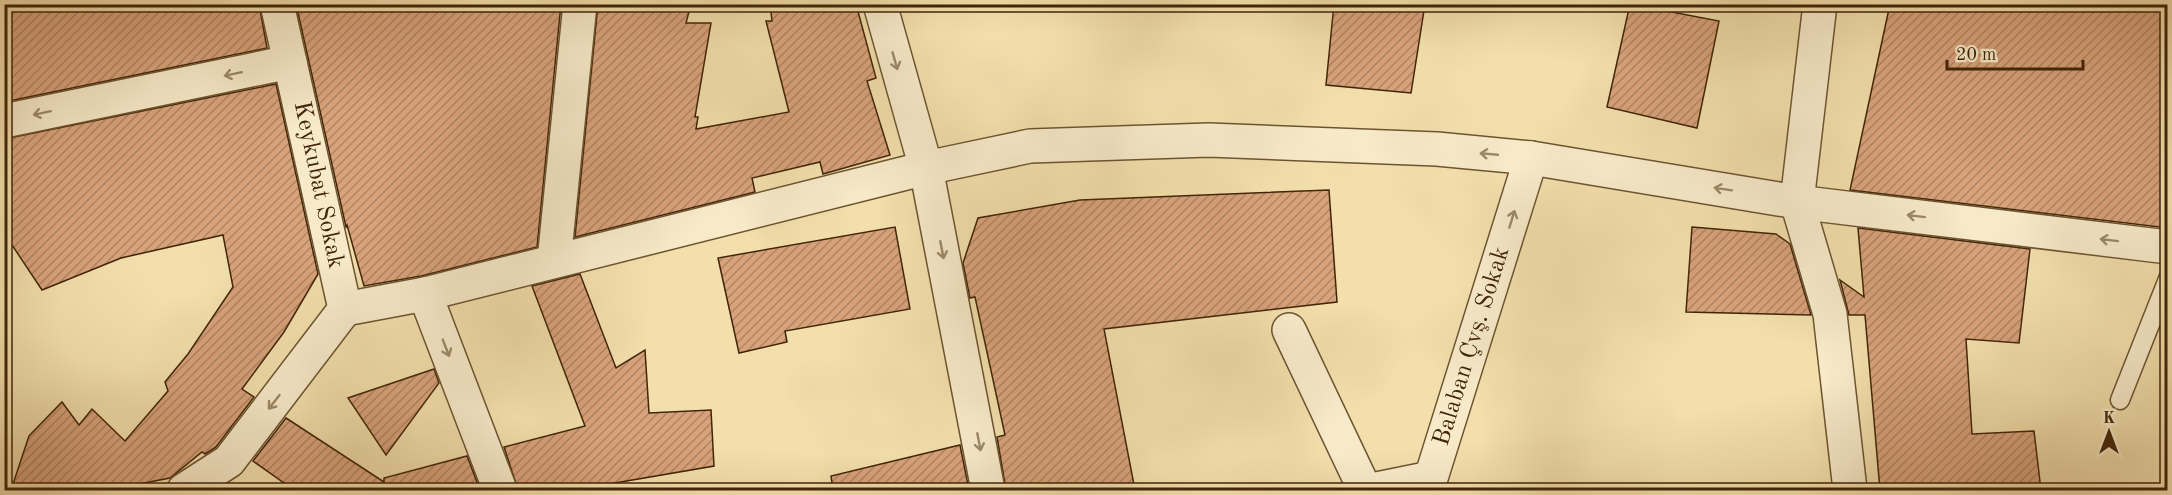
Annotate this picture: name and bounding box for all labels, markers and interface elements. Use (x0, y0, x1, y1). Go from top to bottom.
scale bar (1947, 33, 2084, 71)
text: 20 m (1956, 46, 1996, 64)
one-way arrow (890, 51, 902, 70)
one-way arrow (224, 69, 243, 80)
street label: Keykubat Sokak (289, 99, 347, 271)
one-way arrow (33, 108, 52, 120)
one-way arrow (1479, 148, 1499, 159)
one-way arrow (1713, 184, 1733, 195)
one-way arrow (1507, 210, 1518, 229)
one-way arrow (1906, 210, 1926, 221)
one-way arrow (2100, 234, 2120, 245)
one-way arrow (937, 240, 948, 259)
street label: Balaban Çvş. Sokak (1430, 244, 1514, 449)
one-way arrow (441, 339, 452, 357)
one-way arrow (267, 394, 280, 410)
north arrow (2079, 402, 2139, 462)
text: K (2103, 411, 2115, 427)
one-way arrow (974, 431, 985, 451)

